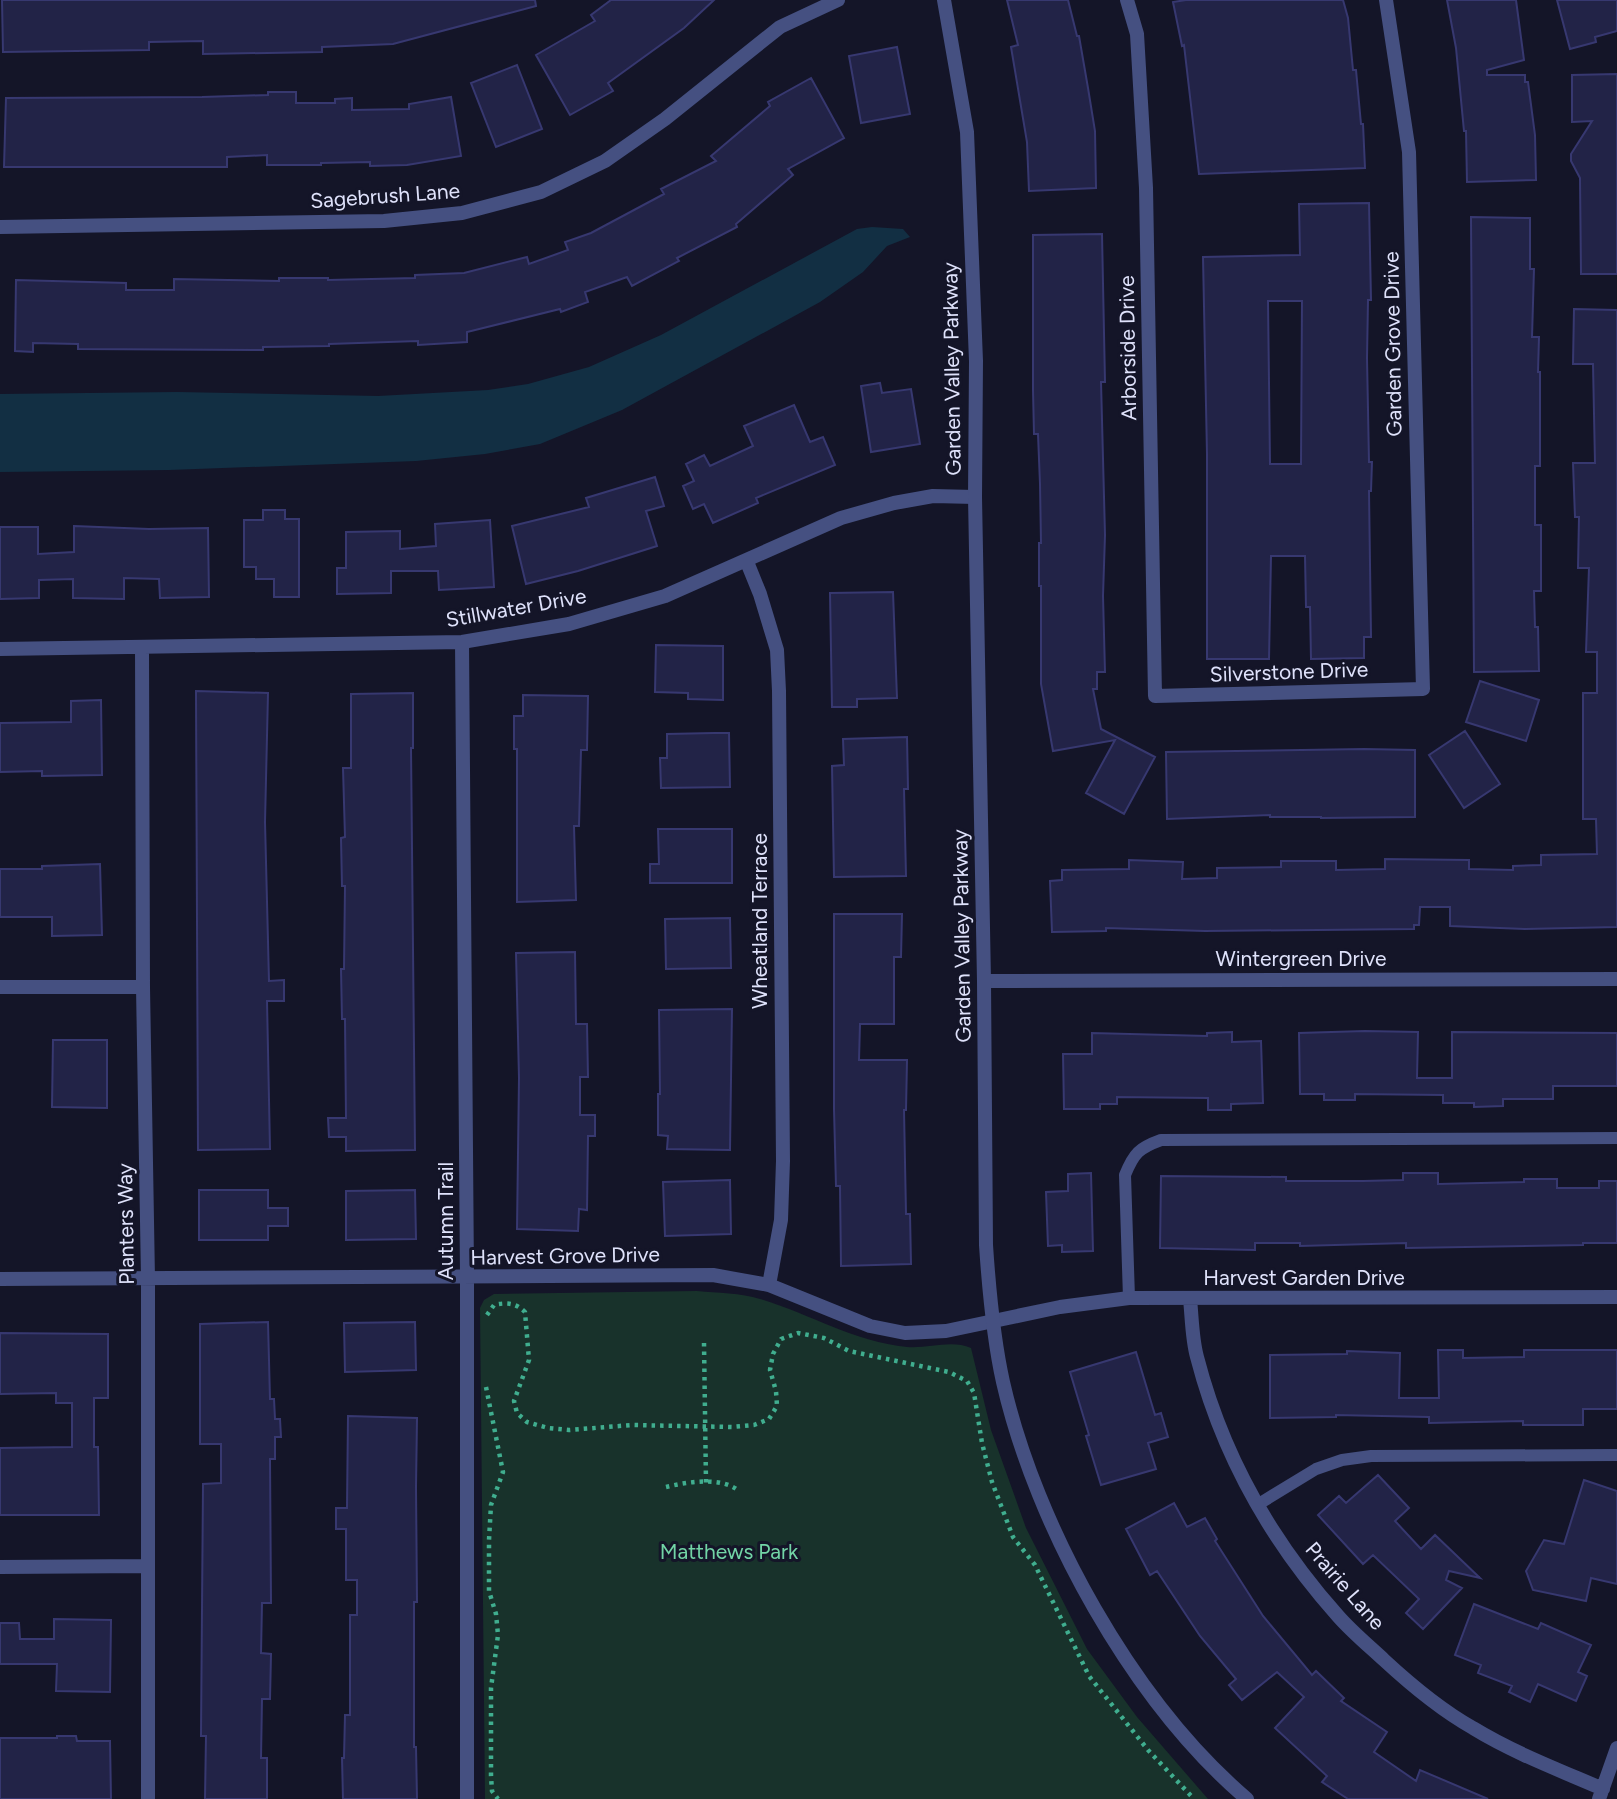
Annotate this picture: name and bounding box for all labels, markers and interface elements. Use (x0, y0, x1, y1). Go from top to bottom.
street label: Sagebrush Lane (309, 178, 461, 213)
street label: Garden Grove Drive (1378, 251, 1407, 437)
street label: Garden Valley Parkway (937, 262, 966, 476)
street label: Arborside Drive (1114, 275, 1141, 421)
street label: Stillwater Drive (444, 583, 588, 632)
street label: Silverstone Drive (1209, 656, 1369, 687)
street label: Garden Valley Parkway (947, 829, 976, 1043)
street label: Wheatland Terrace (747, 833, 772, 1009)
street label: Wintergreen Drive (1215, 946, 1387, 971)
street label: Autumn Trail (433, 1162, 458, 1280)
street label: Planters Way (112, 1163, 139, 1285)
street label: Harvest Grove Drive (470, 1241, 660, 1270)
street label: Harvest Garden Drive (1203, 1265, 1405, 1290)
street label: Prairie Lane (1300, 1537, 1390, 1635)
park label: Matthews Park (660, 1539, 799, 1564)

